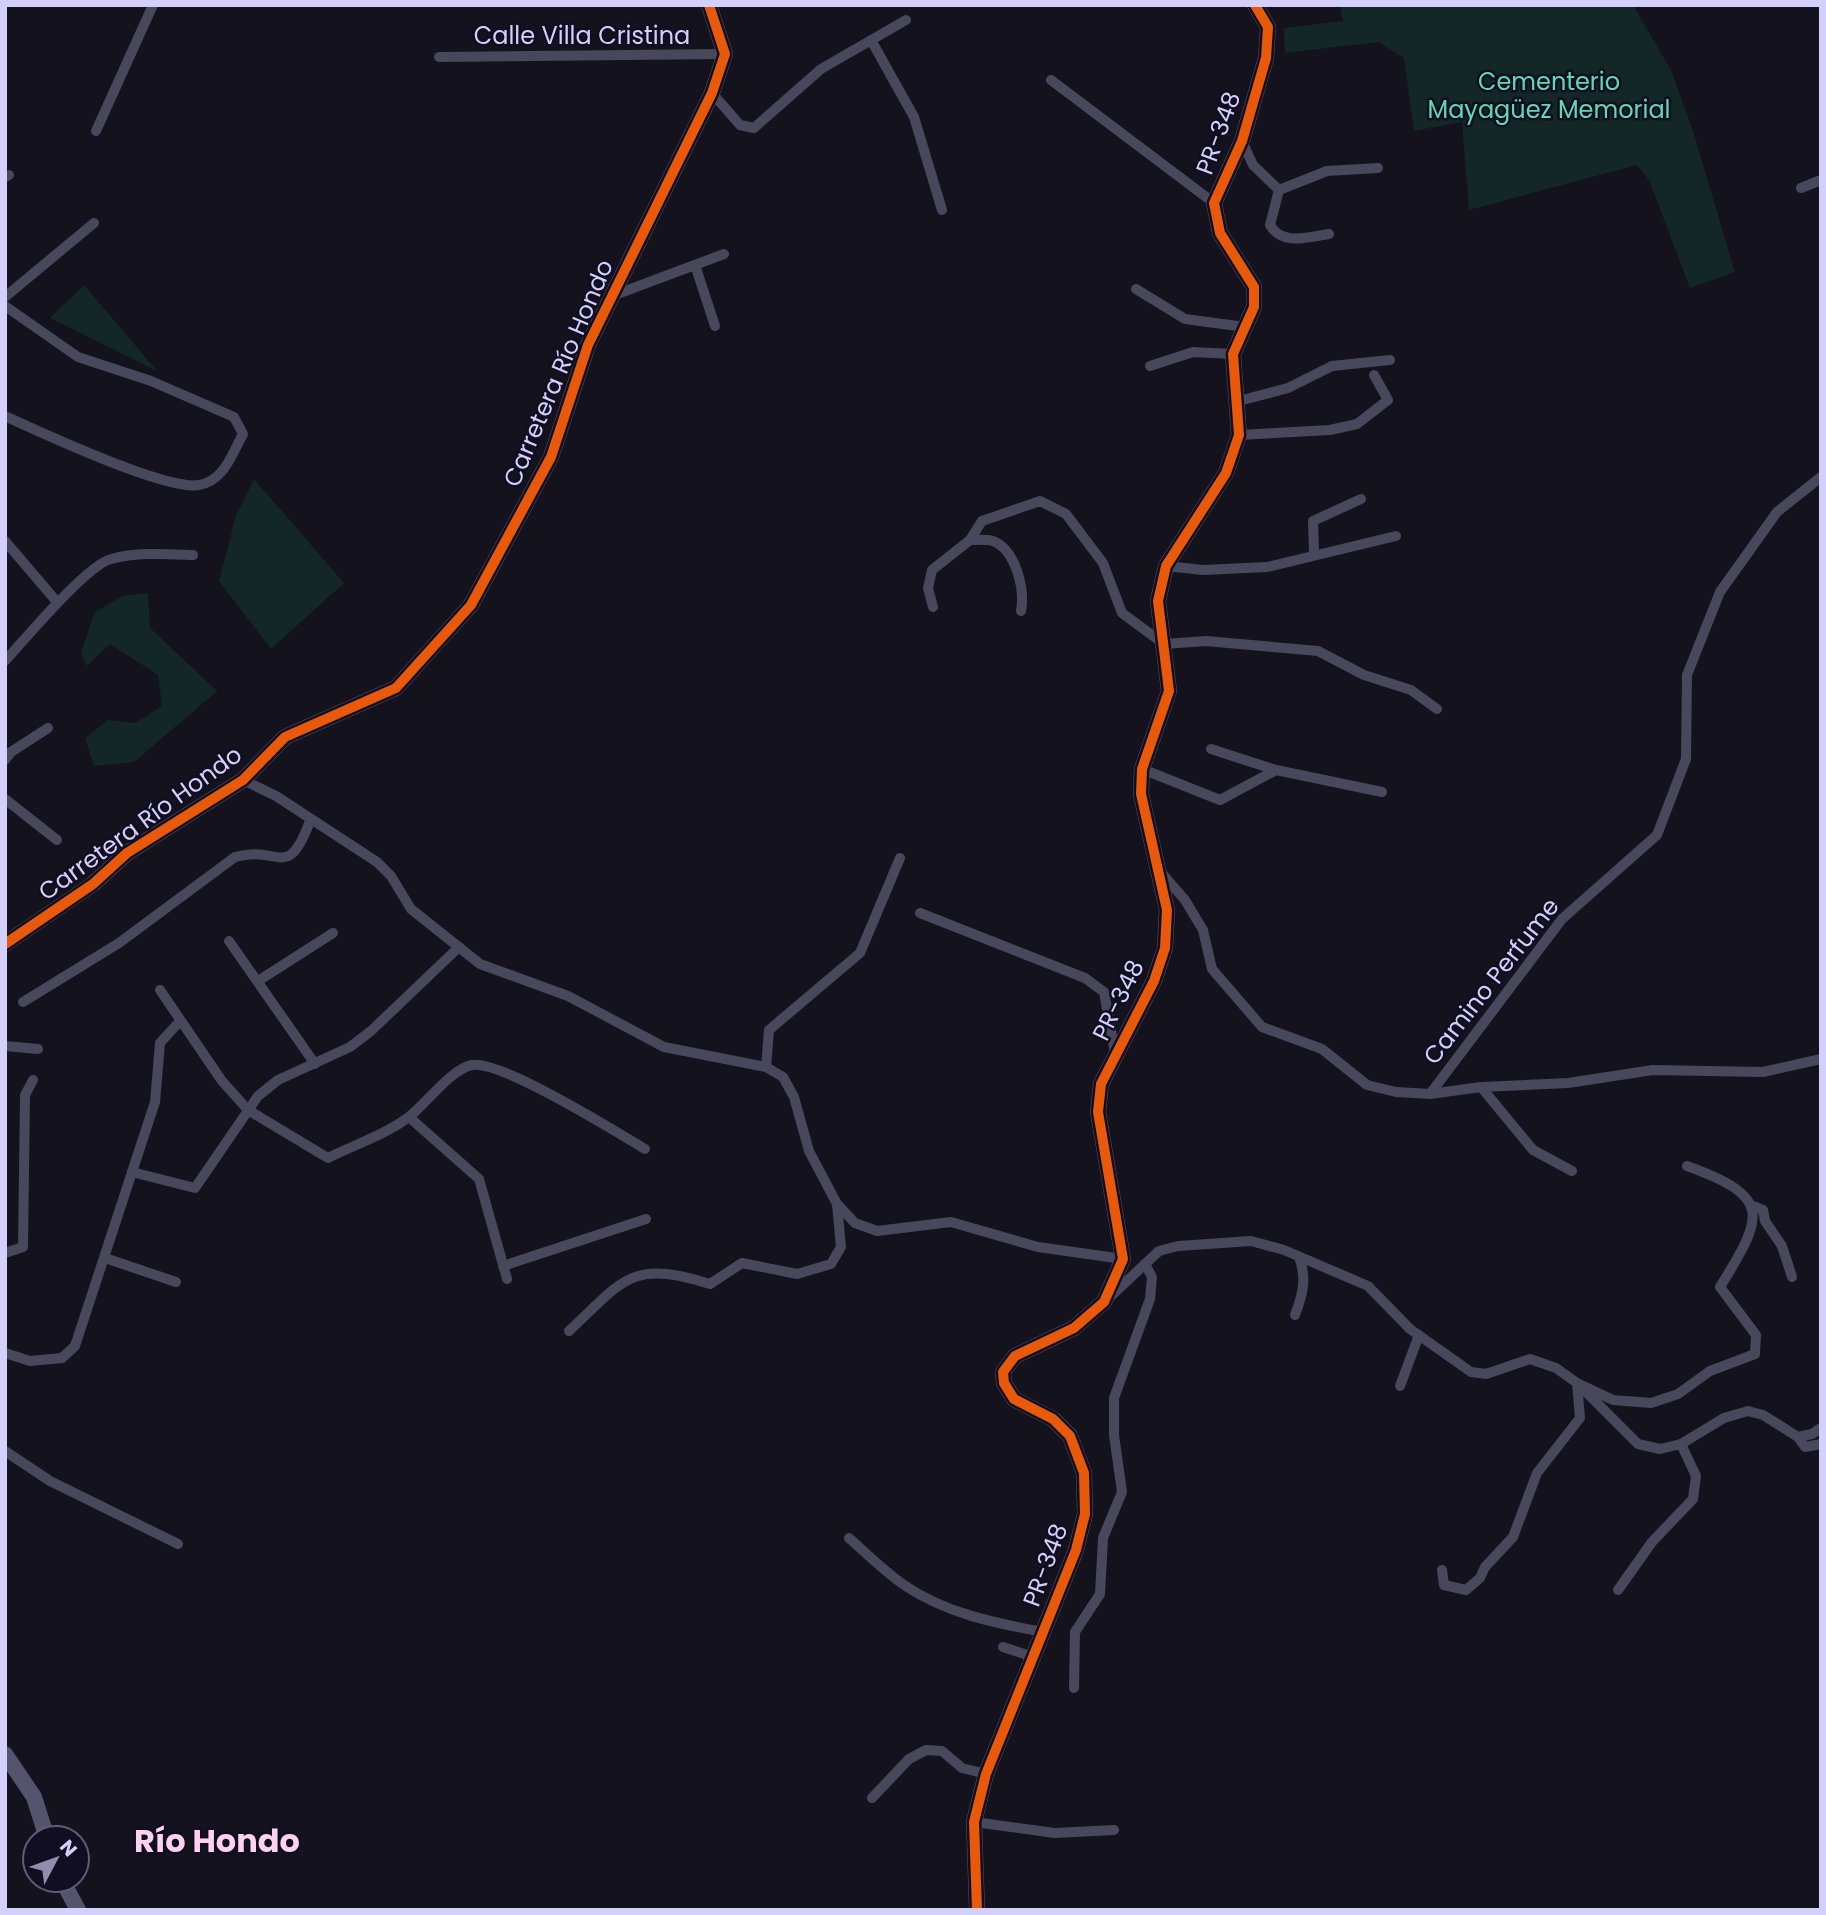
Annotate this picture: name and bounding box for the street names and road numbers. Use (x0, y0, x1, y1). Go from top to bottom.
street label: Calle Villa Cristina (474, 19, 690, 52)
street label: PR-348 (1188, 87, 1248, 179)
street label: Carretera Río Hondo (495, 254, 621, 492)
street label: Carretera Río Hondo (32, 738, 248, 908)
street label: Camino Perfume (1415, 891, 1567, 1071)
street label: PR-348 (1084, 954, 1152, 1046)
street label: PR-348 (1015, 1519, 1075, 1611)

